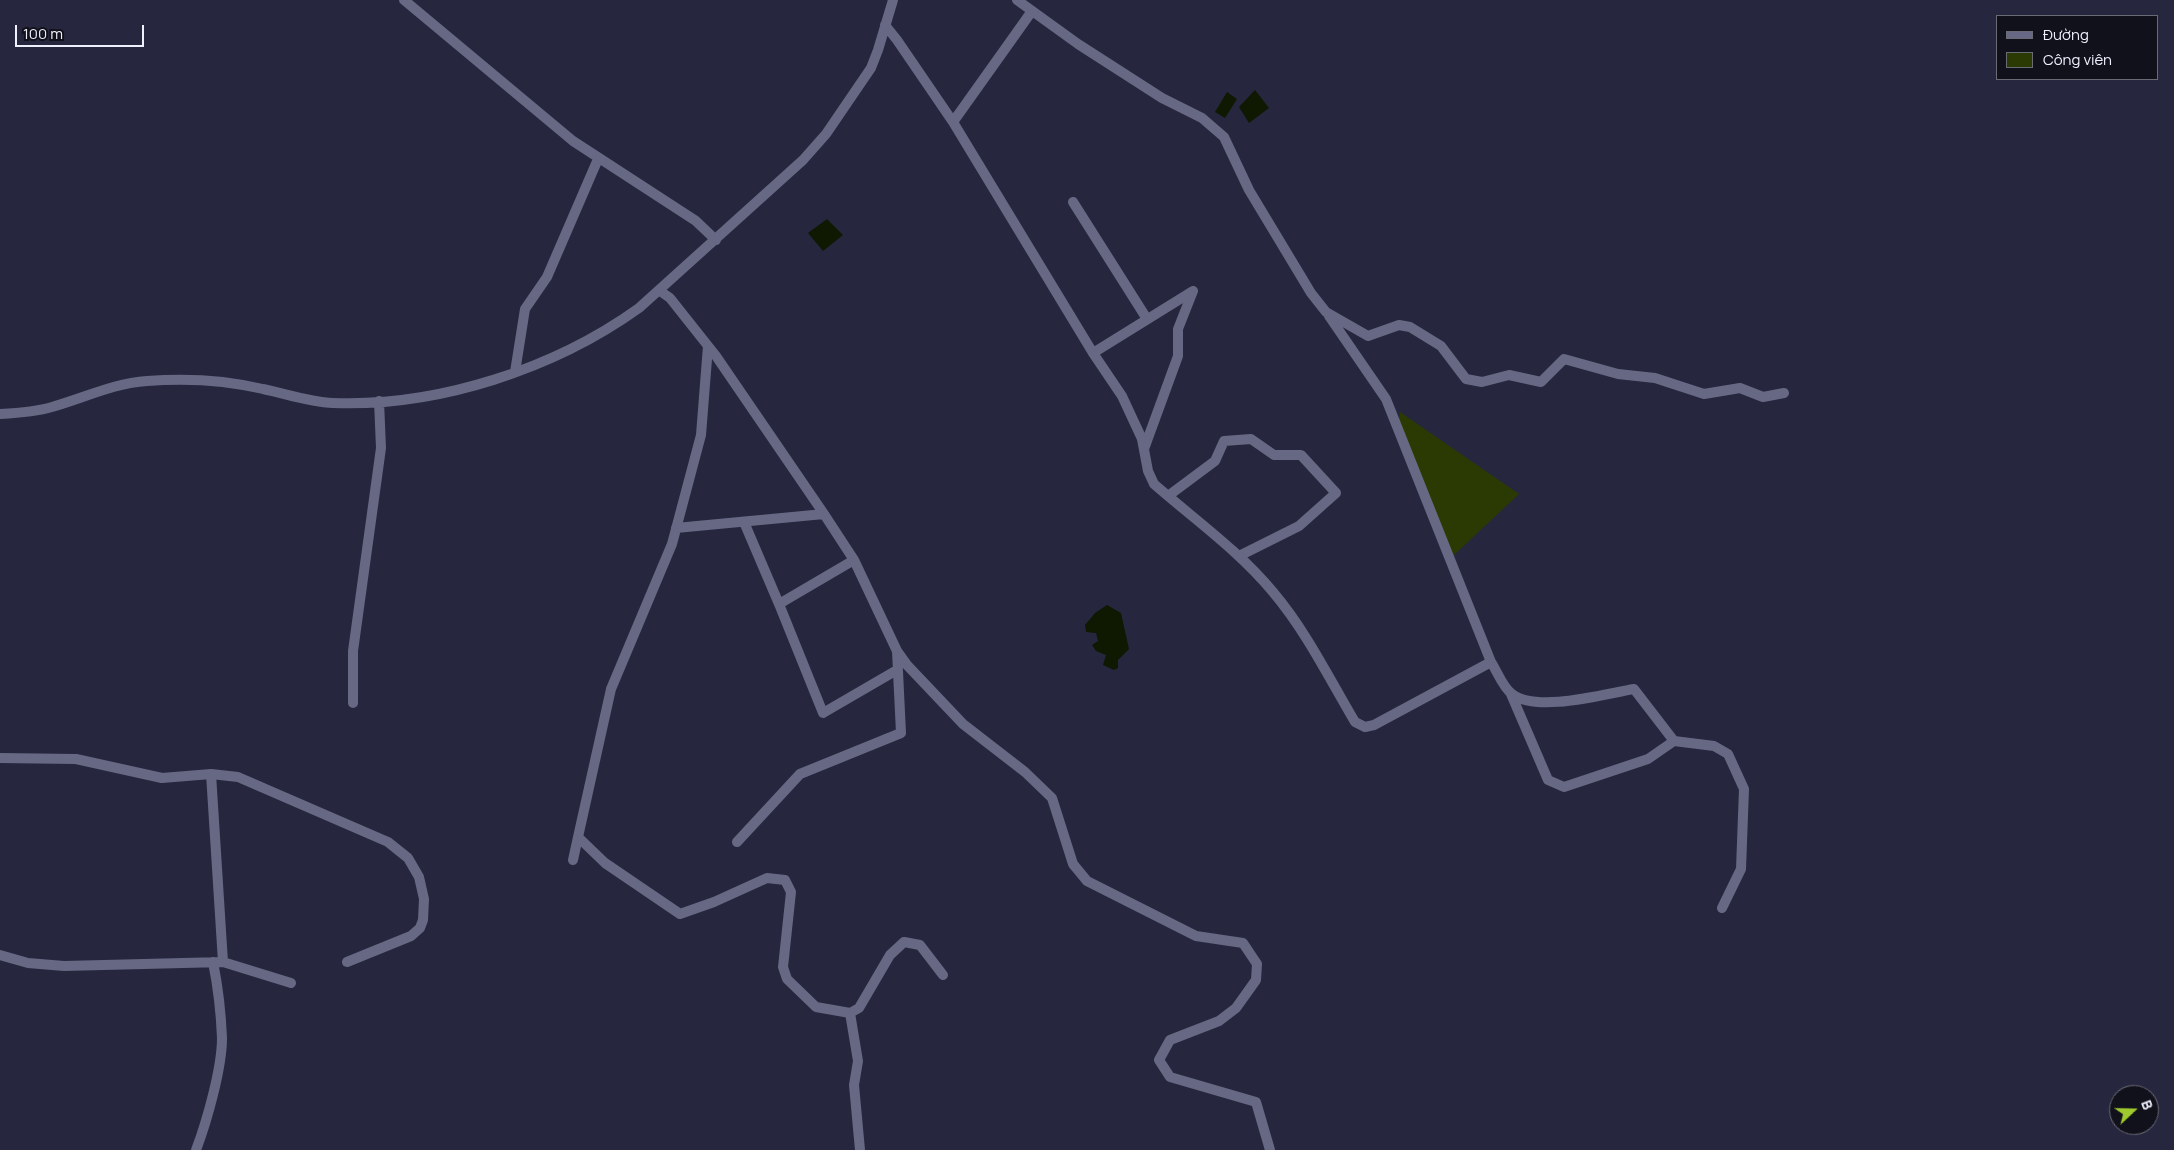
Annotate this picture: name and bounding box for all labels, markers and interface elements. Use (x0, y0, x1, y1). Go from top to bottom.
scale bar (18, 15, 146, 47)
legend (1996, 15, 2159, 80)
text: 100 m (23, 23, 63, 44)
text: Đường (2043, 24, 2089, 45)
text: Công viên (2043, 49, 2112, 70)
north arrow (2109, 1085, 2159, 1135)
text: B (2137, 1097, 2158, 1112)

